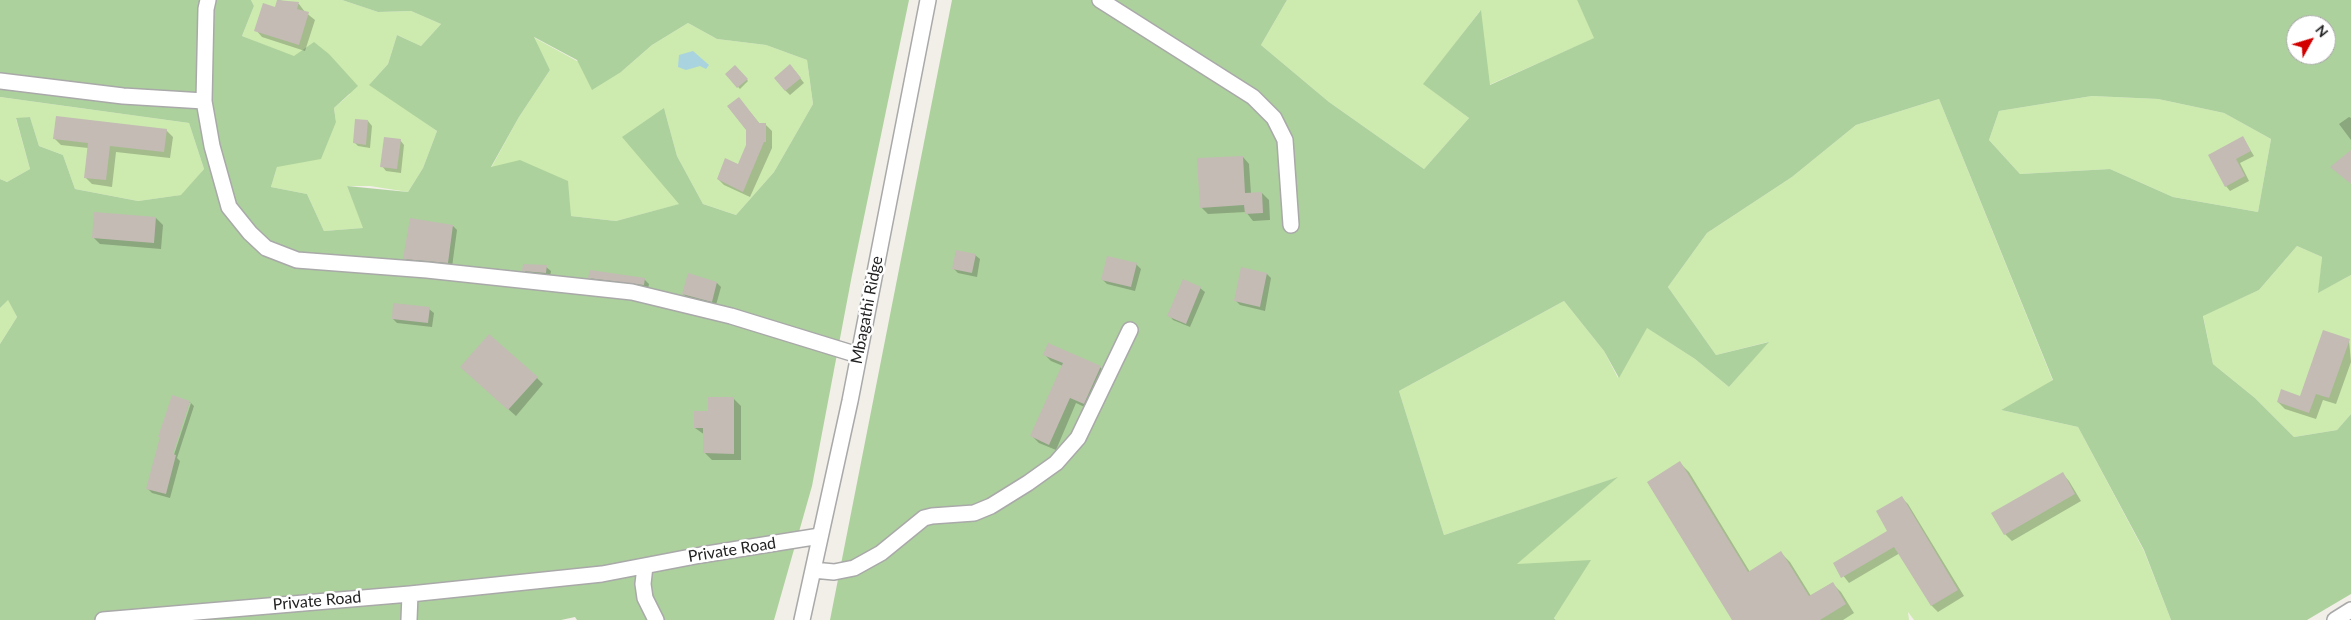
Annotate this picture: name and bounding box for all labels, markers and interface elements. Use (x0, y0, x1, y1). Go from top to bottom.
north arrow (2286, 15, 2336, 65)
text: N (2312, 21, 2332, 40)
street label: Mbagathi Ridge (847, 254, 887, 366)
street label: Private Road (687, 534, 777, 566)
street label: Private Road (272, 588, 362, 614)

